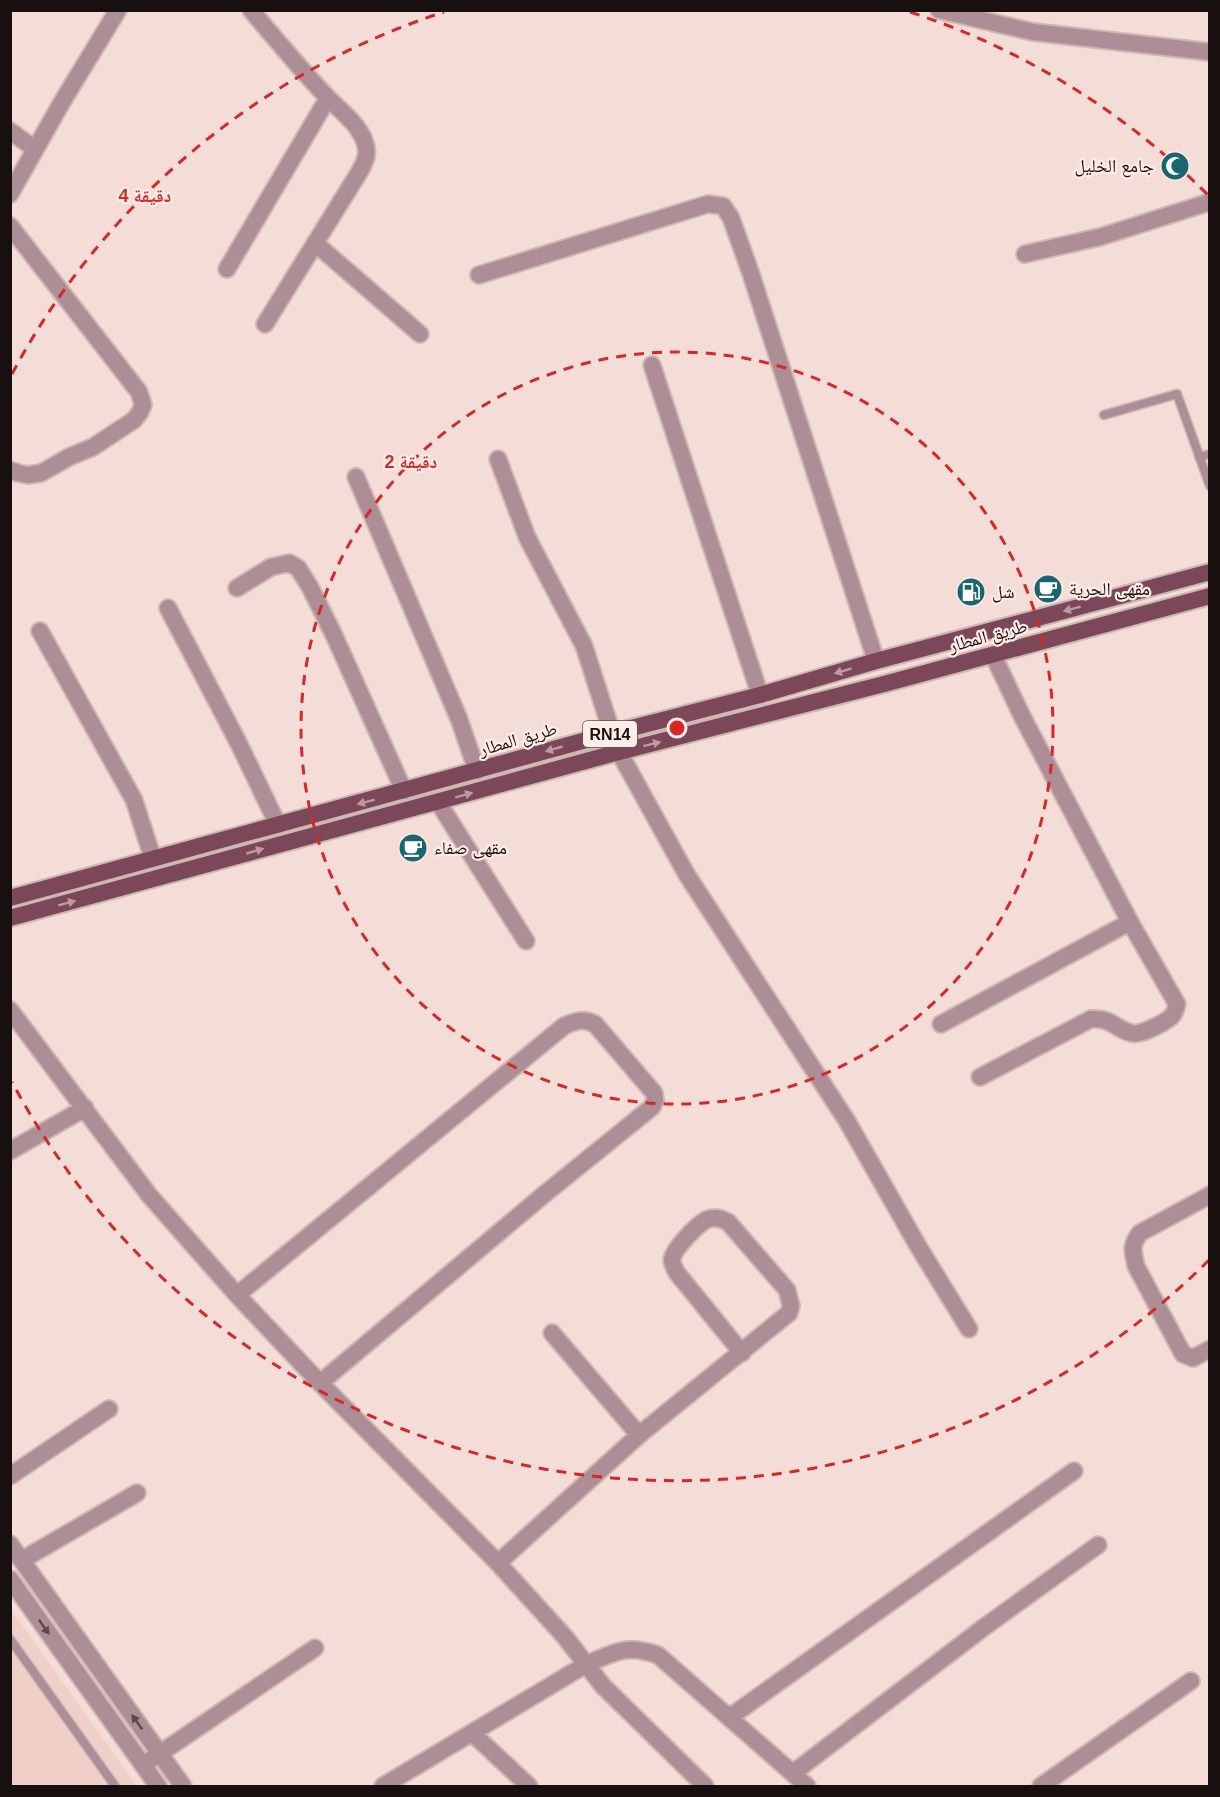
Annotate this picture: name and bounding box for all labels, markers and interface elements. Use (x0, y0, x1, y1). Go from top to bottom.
mosque icon: جامع الخليل (1159, 150, 1191, 182)
place label: جامع الخليل (1075, 156, 1154, 178)
text: 4 دقيقة (119, 186, 172, 206)
text: 2 دقيقة (385, 452, 438, 472)
cafe icon: مقهى الحرية (1032, 573, 1064, 605)
fuel station icon: شل (955, 576, 987, 608)
place label: مقهى الحرية (1069, 579, 1150, 600)
place label: شل (992, 582, 1014, 603)
one-way arrow (1063, 605, 1081, 614)
street label: طريق المطار (946, 616, 1030, 657)
one-way arrow (834, 667, 852, 676)
street label: طريق المطار (476, 718, 560, 761)
centre of rings (667, 718, 687, 738)
road number: RN14 (583, 721, 637, 747)
one-way arrow (643, 738, 661, 748)
one-way arrow (545, 745, 563, 754)
one-way arrow (454, 789, 473, 799)
one-way arrow (357, 797, 375, 807)
cafe icon: مقهى صفاء (397, 832, 429, 864)
place label: مقهى صفاء (434, 838, 507, 859)
one-way arrow (246, 846, 264, 855)
one-way arrow (58, 898, 76, 907)
one-way arrow (38, 1618, 50, 1634)
one-way arrow (131, 1714, 143, 1730)

